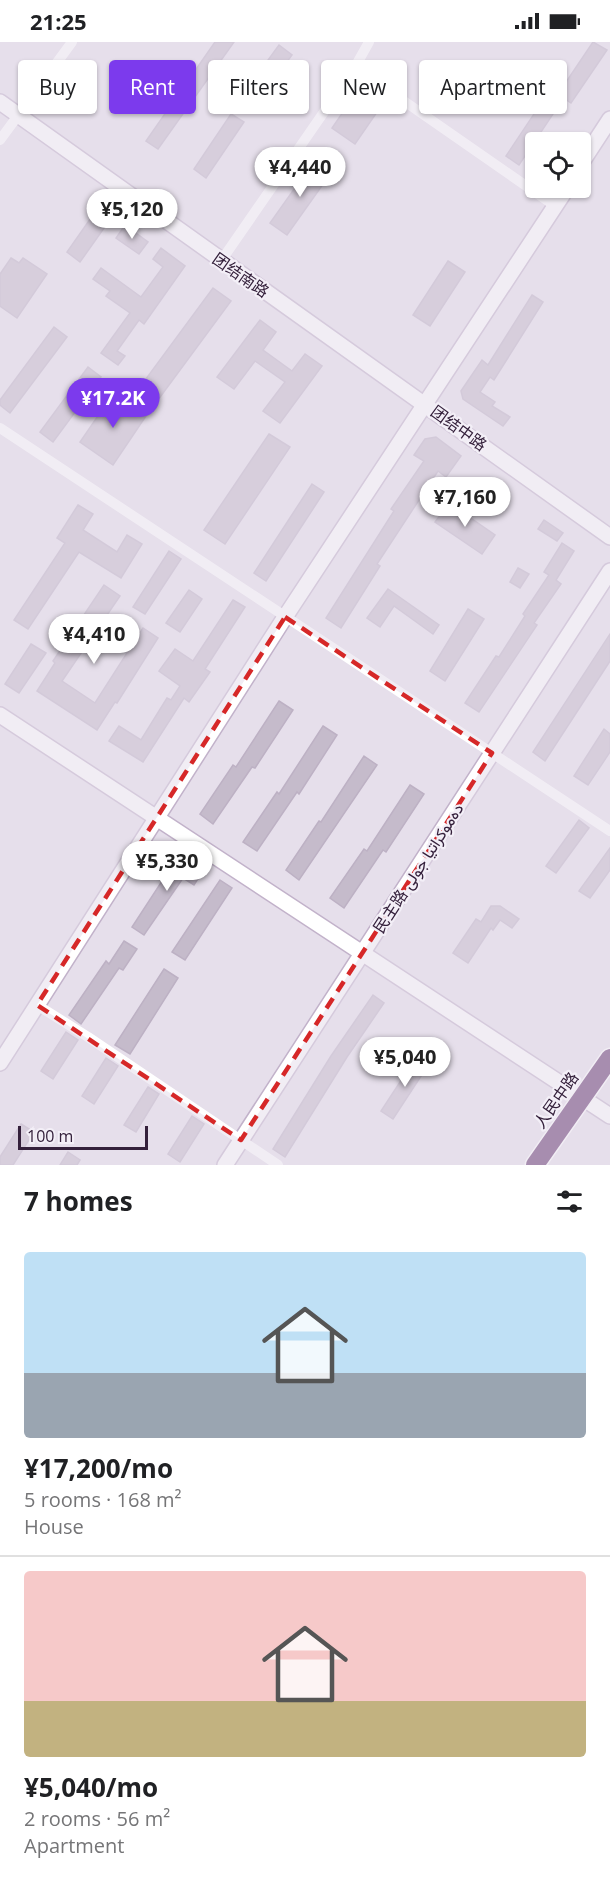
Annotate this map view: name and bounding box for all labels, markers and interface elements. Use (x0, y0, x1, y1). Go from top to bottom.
text: 21:25 (30, 6, 87, 36)
chip: Buy (18, 60, 97, 114)
chip: Rent (109, 60, 196, 114)
chip: Filters (208, 60, 309, 114)
chip: New (321, 60, 407, 114)
chip: Apartment (419, 60, 567, 114)
map controls (525, 132, 591, 198)
button: locate (525, 132, 591, 198)
pin: ¥4,440 (251, 147, 349, 198)
text: ¥4,440 (269, 153, 331, 180)
pin: ¥5,120 (83, 189, 181, 240)
text: ¥5,120 (101, 195, 163, 222)
street label: 团结南路 (208, 248, 274, 302)
pin: ¥17.2K (64, 378, 162, 429)
text: ¥17.2K (81, 384, 145, 411)
street label: 团结中路 (427, 400, 491, 456)
pin: ¥7,160 (416, 477, 514, 528)
text: ¥7,160 (434, 483, 496, 510)
pin: ¥4,410 (45, 614, 143, 665)
text: ¥4,410 (63, 620, 125, 647)
street label: 民主路 دەموكراتيا جولى (368, 799, 468, 937)
pin: ¥5,330 (118, 841, 216, 892)
text: ¥5,330 (136, 847, 198, 874)
pin: ¥5,040 (356, 1037, 454, 1088)
text: ¥5,040 (374, 1043, 436, 1070)
street label: 人民中路 (529, 1067, 583, 1133)
scale bar (18, 1123, 148, 1150)
text: 100 m (27, 1125, 73, 1147)
text: 7 homes (24, 1183, 133, 1219)
icon: filters (553, 1185, 586, 1218)
icon: home (251, 1291, 359, 1399)
text: ¥17,200/mo (24, 1450, 173, 1486)
text: 5 rooms · 168 m² (24, 1486, 182, 1513)
text: House (24, 1513, 84, 1540)
icon: home (251, 1610, 359, 1718)
text: ¥5,040/mo (24, 1769, 158, 1805)
text: 2 rooms · 56 m² (24, 1805, 170, 1832)
text: Apartment (24, 1832, 124, 1859)

